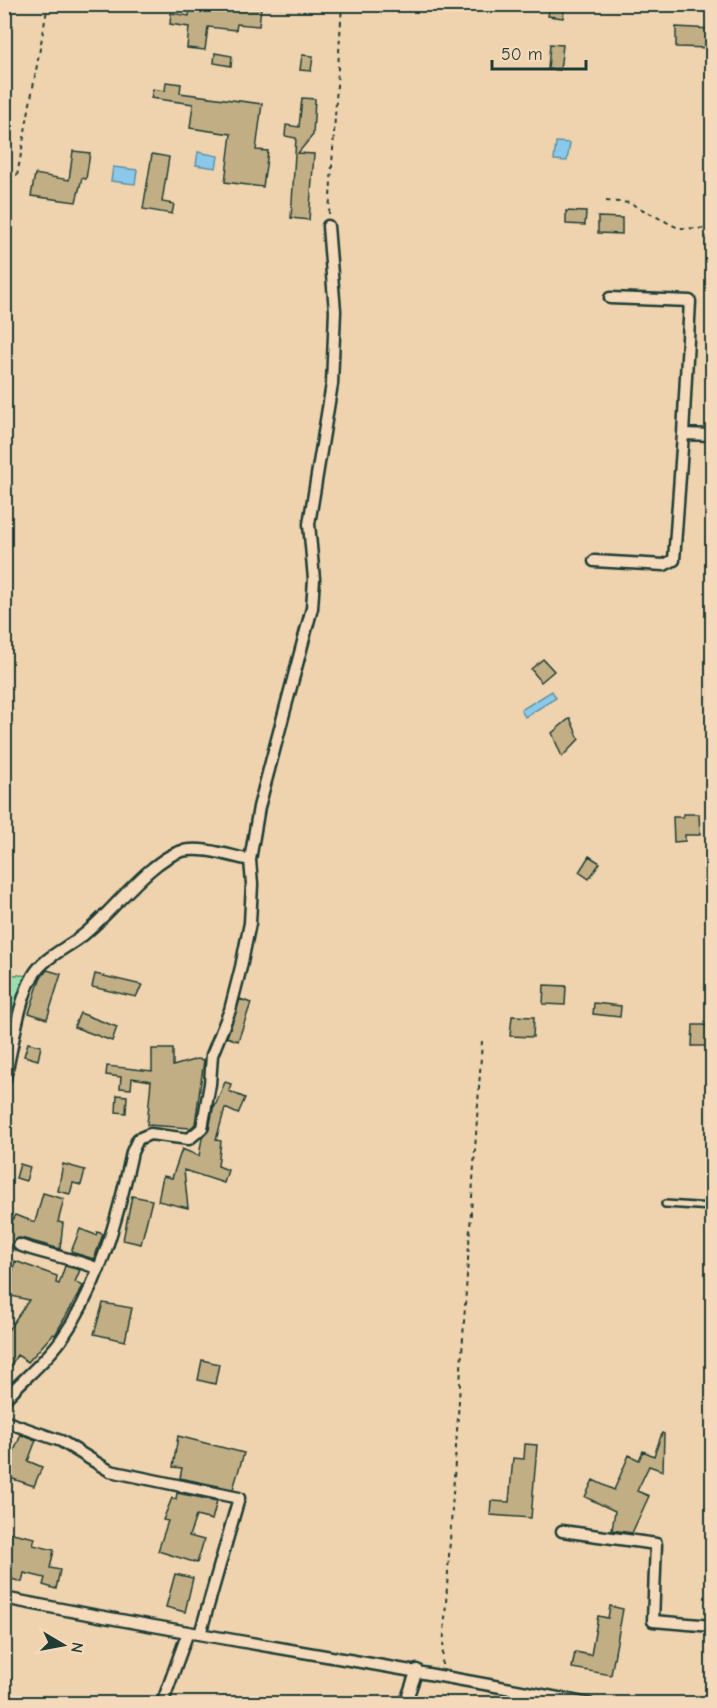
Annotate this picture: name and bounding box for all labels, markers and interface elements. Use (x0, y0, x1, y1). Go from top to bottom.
scale bar (492, 33, 586, 71)
text: 50 m (501, 44, 543, 65)
north arrow (33, 1615, 93, 1675)
text: N (67, 1641, 87, 1654)

